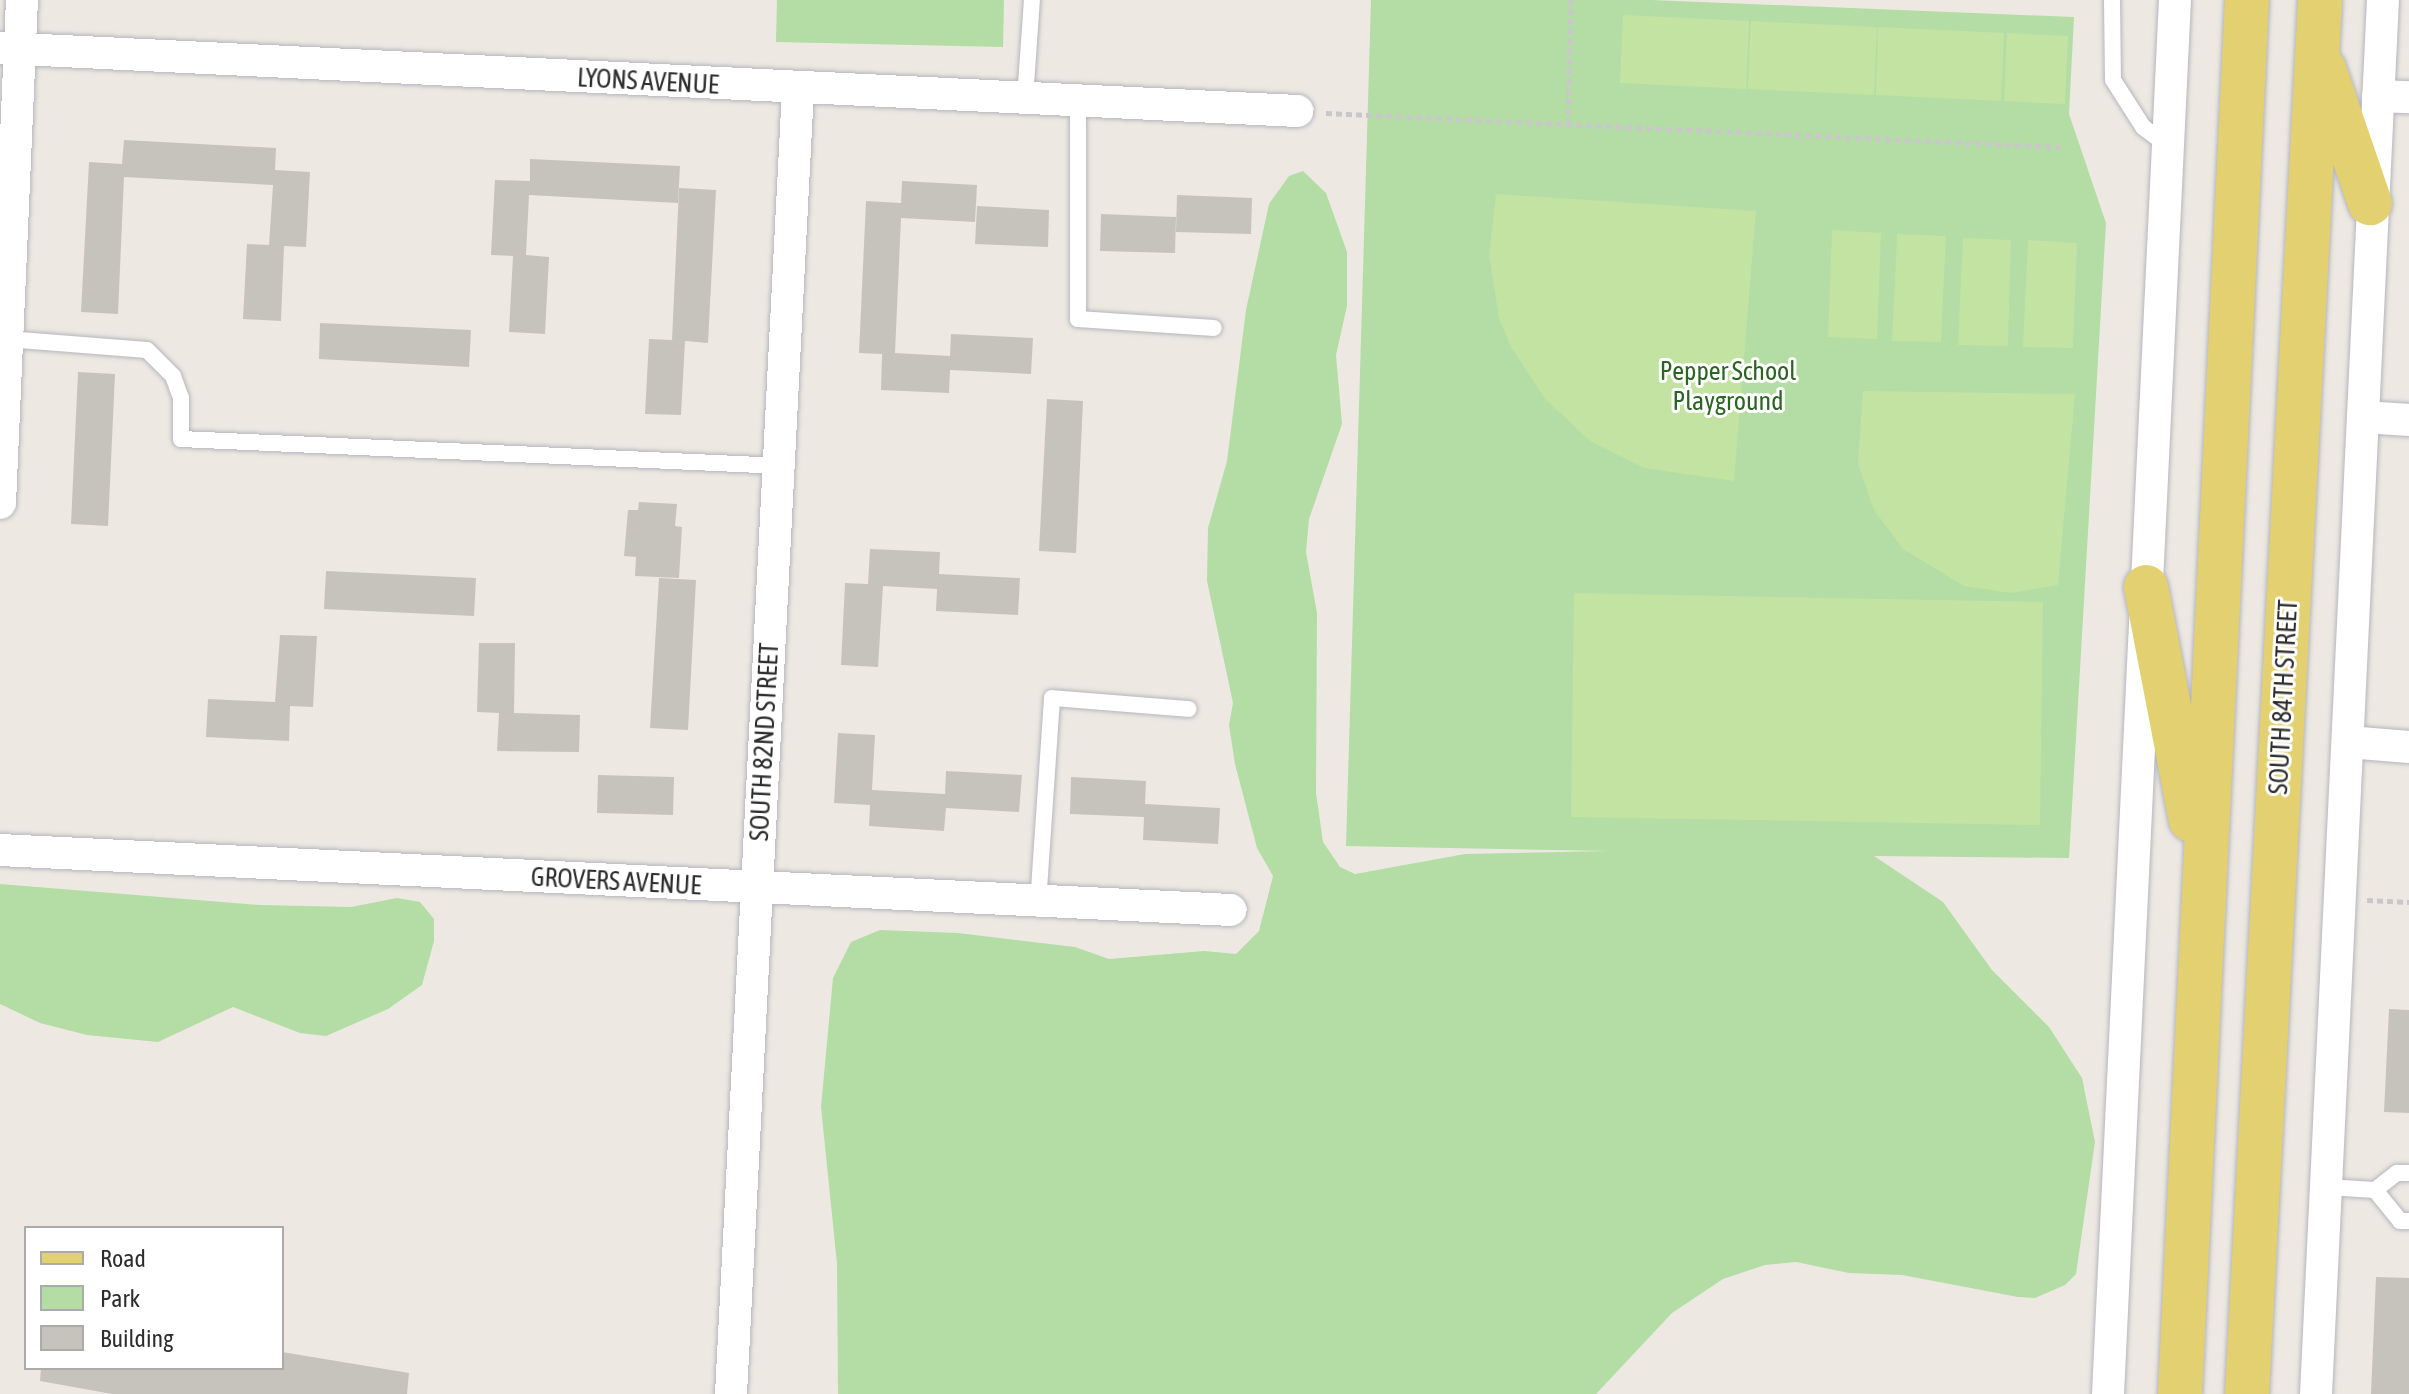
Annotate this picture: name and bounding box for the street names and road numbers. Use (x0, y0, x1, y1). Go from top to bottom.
street label: LYONS AVENUE (576, 63, 720, 101)
street label: SOUTH 84TH STREET (2263, 599, 2305, 795)
street label: SOUTH 82ND STREET (744, 642, 786, 842)
street label: GROVERS AVENUE (530, 862, 702, 902)

